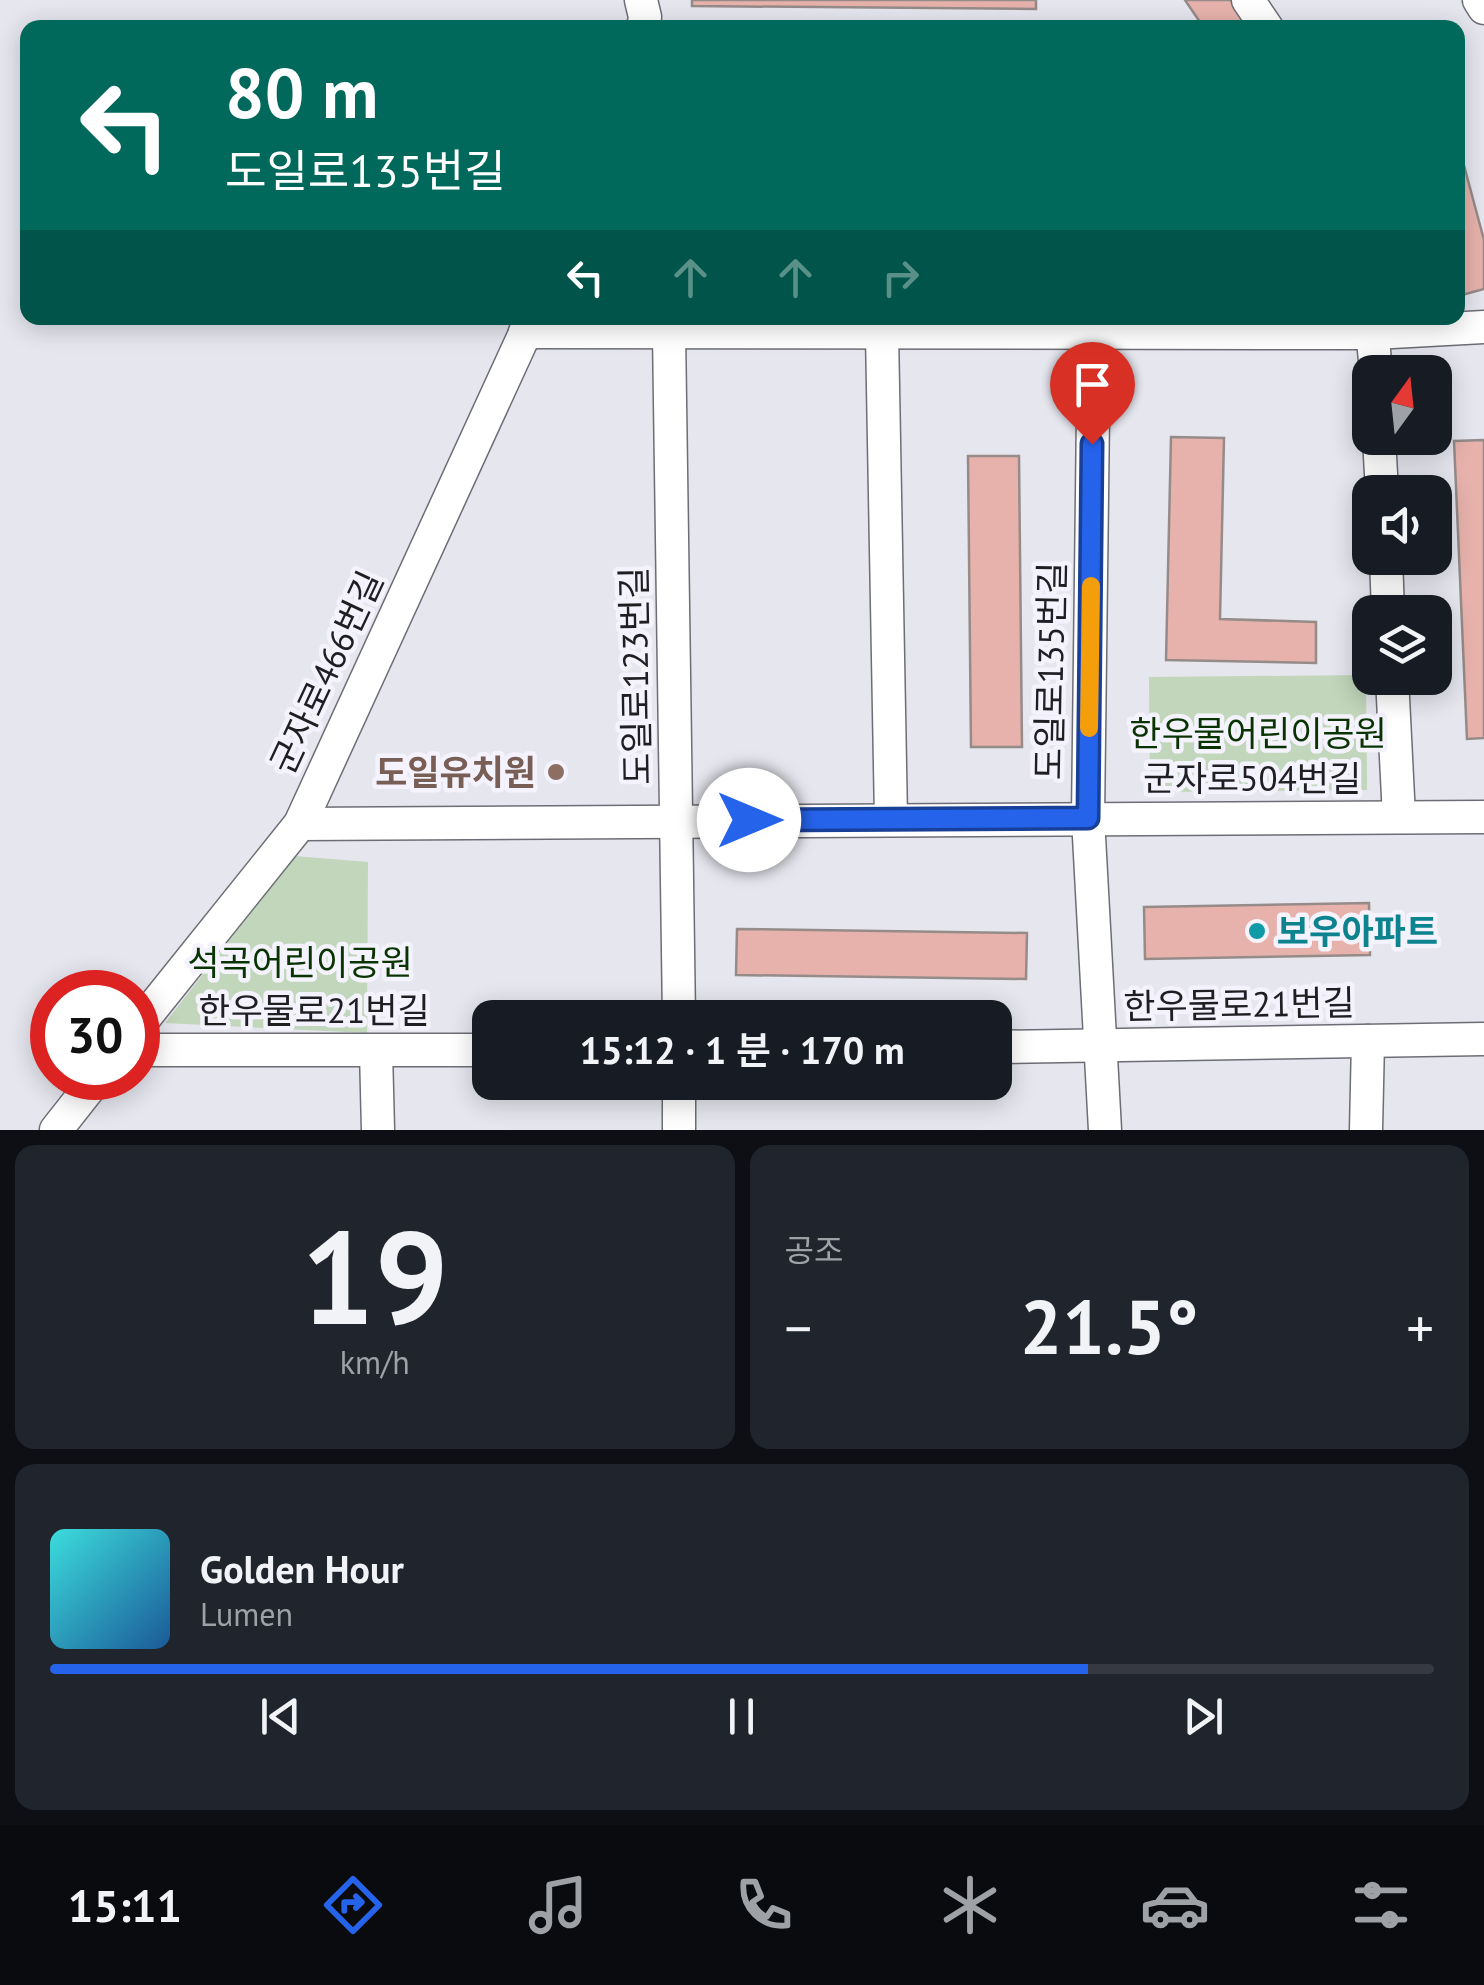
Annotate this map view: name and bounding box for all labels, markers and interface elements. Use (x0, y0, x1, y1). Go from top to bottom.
text: 80 m (225, 47, 378, 137)
icon: left (60, 60, 190, 190)
text: 도일로135번길 (225, 141, 506, 199)
icon: left (558, 250, 613, 305)
icon: ahead (663, 250, 718, 305)
icon: ahead (768, 250, 823, 305)
icon: right (873, 250, 928, 305)
pin (1050, 342, 1135, 445)
north arrow (1352, 355, 1452, 455)
map controls (1352, 355, 1452, 695)
icon: arrive (1065, 357, 1120, 412)
button: sound (1352, 475, 1452, 575)
street label: 도일로135번길 (1025, 561, 1075, 781)
street label: 군자로466번길 (259, 563, 393, 781)
street label: 도일로123번길 (610, 566, 660, 786)
button: layers (1352, 595, 1452, 695)
park label: 한우물어린이공원 (1129, 710, 1387, 756)
place label: 도일유치원 (375, 749, 536, 795)
street label: 군자로504번길 (1143, 755, 1361, 801)
marker: 도일유치원 (545, 761, 567, 783)
position arrow (697, 768, 801, 872)
place label: 보우아파트 (1277, 908, 1438, 954)
marker: 보우아파트 (1246, 920, 1268, 942)
park label: 석곡어린이공원 (187, 939, 413, 985)
speed limit sign: 30 (30, 970, 160, 1100)
street label: 한우물로21번길 (1123, 979, 1355, 1029)
street label: 한우물로21번길 (198, 987, 430, 1033)
text: 15:12 · 1 분 · 170 m (579, 1025, 905, 1074)
text: 19 (301, 1192, 448, 1360)
text: 공조 (785, 1229, 843, 1271)
text: 21.5° (1020, 1278, 1199, 1375)
text: − (785, 1292, 812, 1363)
text: + (1406, 1292, 1434, 1363)
text: km/h (340, 1341, 410, 1383)
text: Golden Hour (200, 1544, 404, 1593)
text: Lumen (200, 1593, 293, 1635)
icon: previous (253, 1689, 308, 1744)
icon: pause (714, 1689, 769, 1744)
icon: next (1176, 1689, 1231, 1744)
icon: directions (318, 1870, 388, 1940)
icon: music (523, 1870, 593, 1940)
icon: phone (729, 1870, 799, 1940)
icon: climate (935, 1870, 1005, 1940)
icon: car (1140, 1870, 1210, 1940)
icon: filters (1346, 1870, 1416, 1940)
text: 15:11 (68, 1876, 182, 1934)

